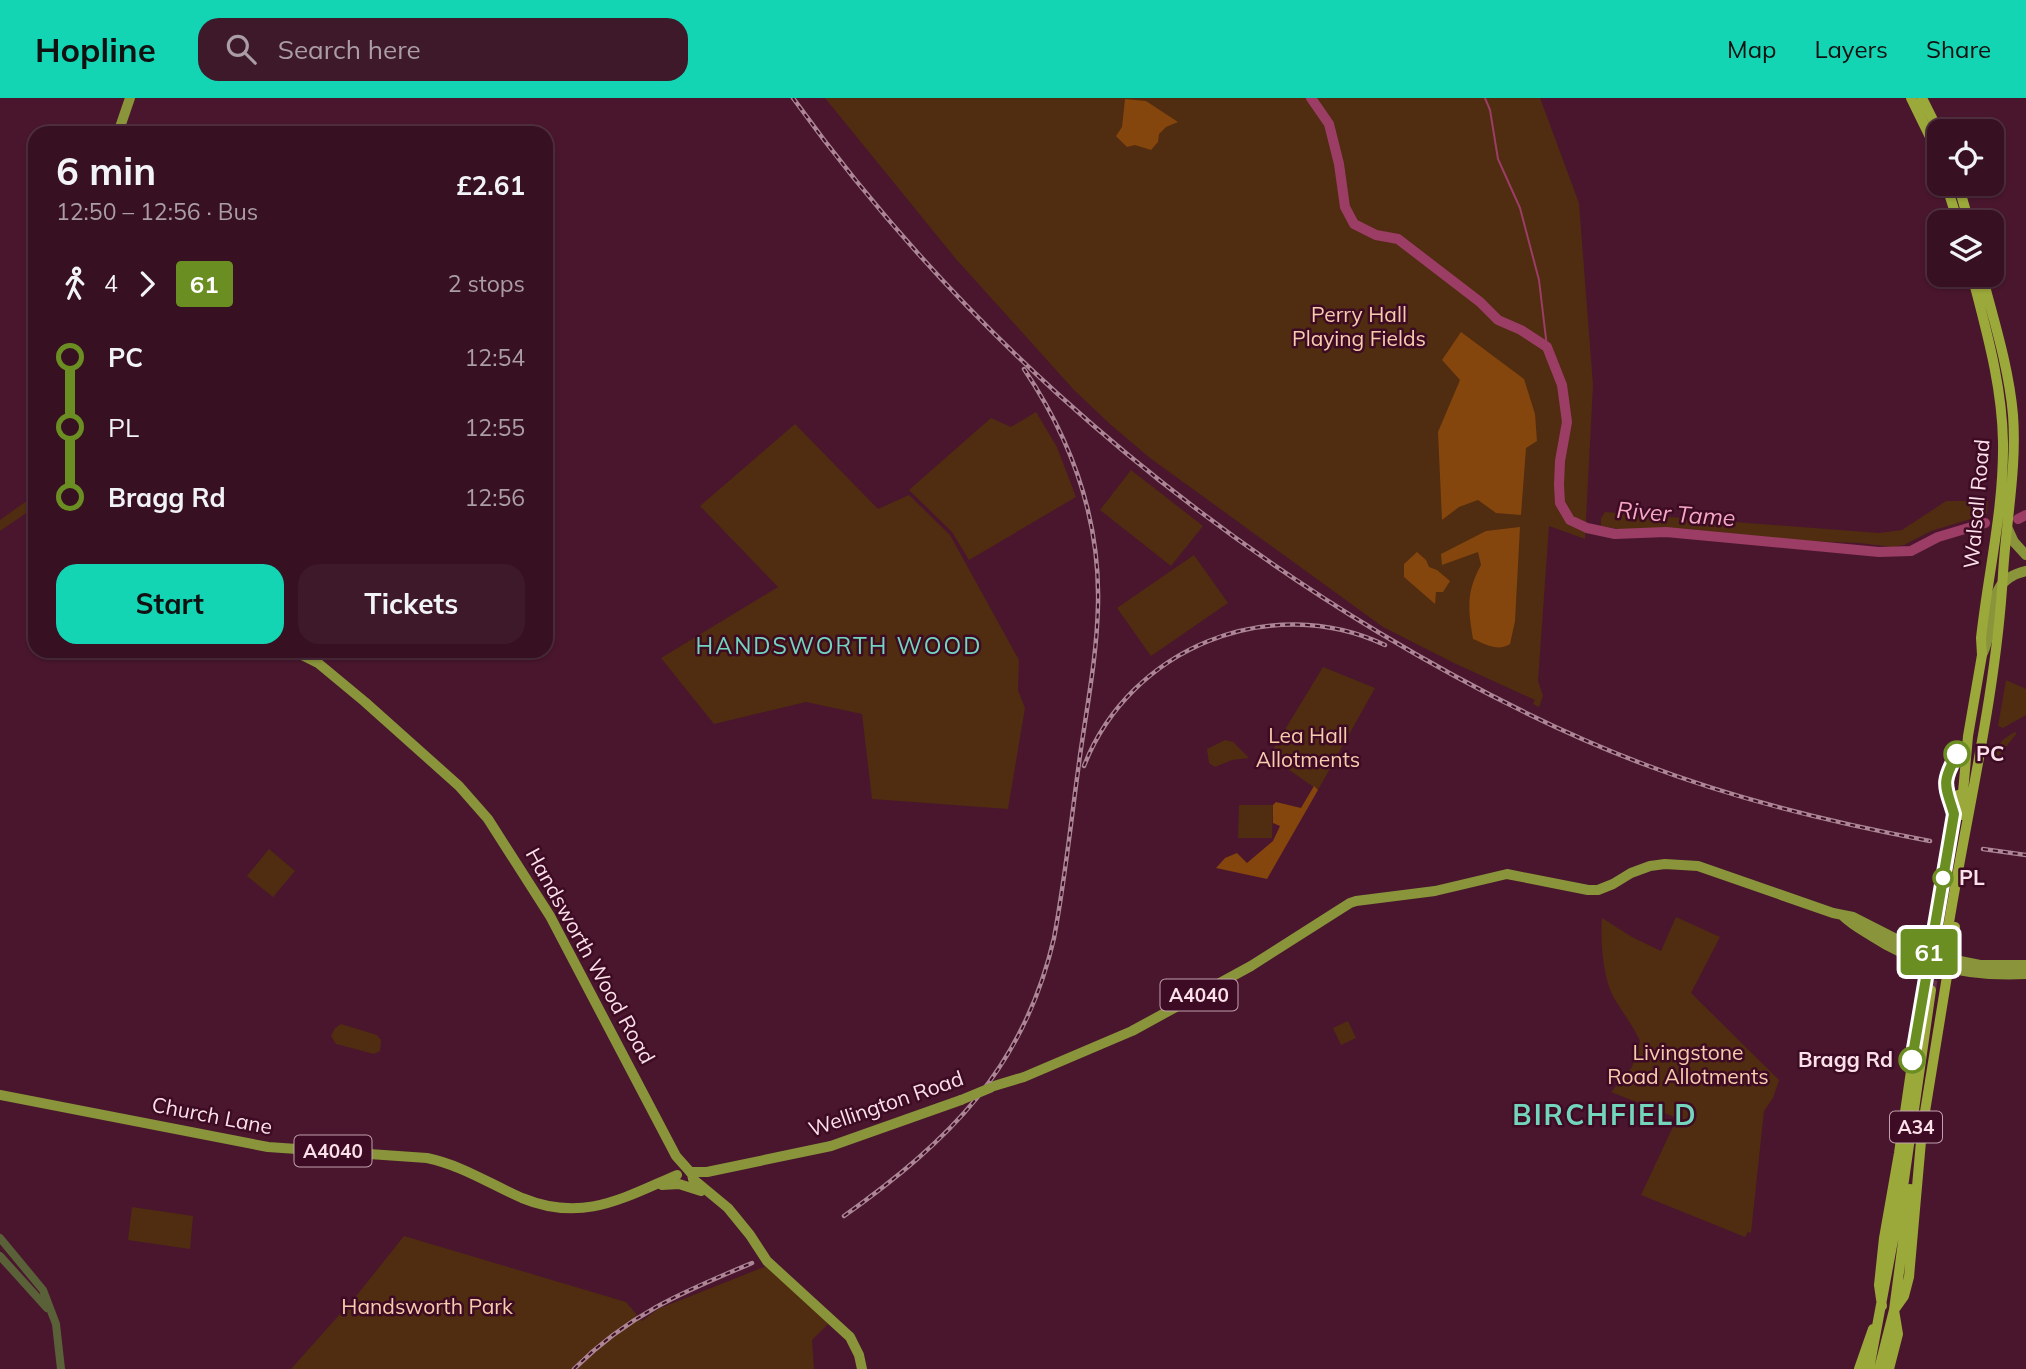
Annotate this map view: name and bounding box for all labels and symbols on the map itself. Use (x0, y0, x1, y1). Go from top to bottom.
park label: Perry Hall Playing Fields (1292, 301, 1426, 351)
street label: Walsall Road (1957, 438, 1995, 570)
water label: River Tame (1616, 495, 1736, 532)
district label: HANDSWORTH WOOD (696, 631, 982, 660)
park label: Lea Hall Allotments (1256, 722, 1360, 772)
place label: PC (1976, 740, 2004, 766)
marker: PC (1944, 741, 1970, 767)
street label: Handsworth Wood Road (521, 843, 661, 1068)
place label: PL (1959, 864, 1985, 890)
marker: PL (1933, 868, 1953, 888)
line badge: 61 (1898, 929, 1960, 975)
road number: A4040 (1160, 980, 1238, 1010)
park label: Livingstone Road Allotments (1607, 1039, 1769, 1089)
place label: Bragg Rd (1798, 1046, 1893, 1072)
marker: Bragg Rd (1899, 1047, 1925, 1073)
street label: Wellington Road (805, 1064, 967, 1142)
street label: Church Lane (150, 1091, 275, 1139)
district label: BIRCHFIELD (1512, 1097, 1698, 1132)
road number: A34 (1890, 1112, 1942, 1142)
road number: A4040 (294, 1135, 372, 1166)
park label: Handsworth Park (341, 1293, 513, 1319)

